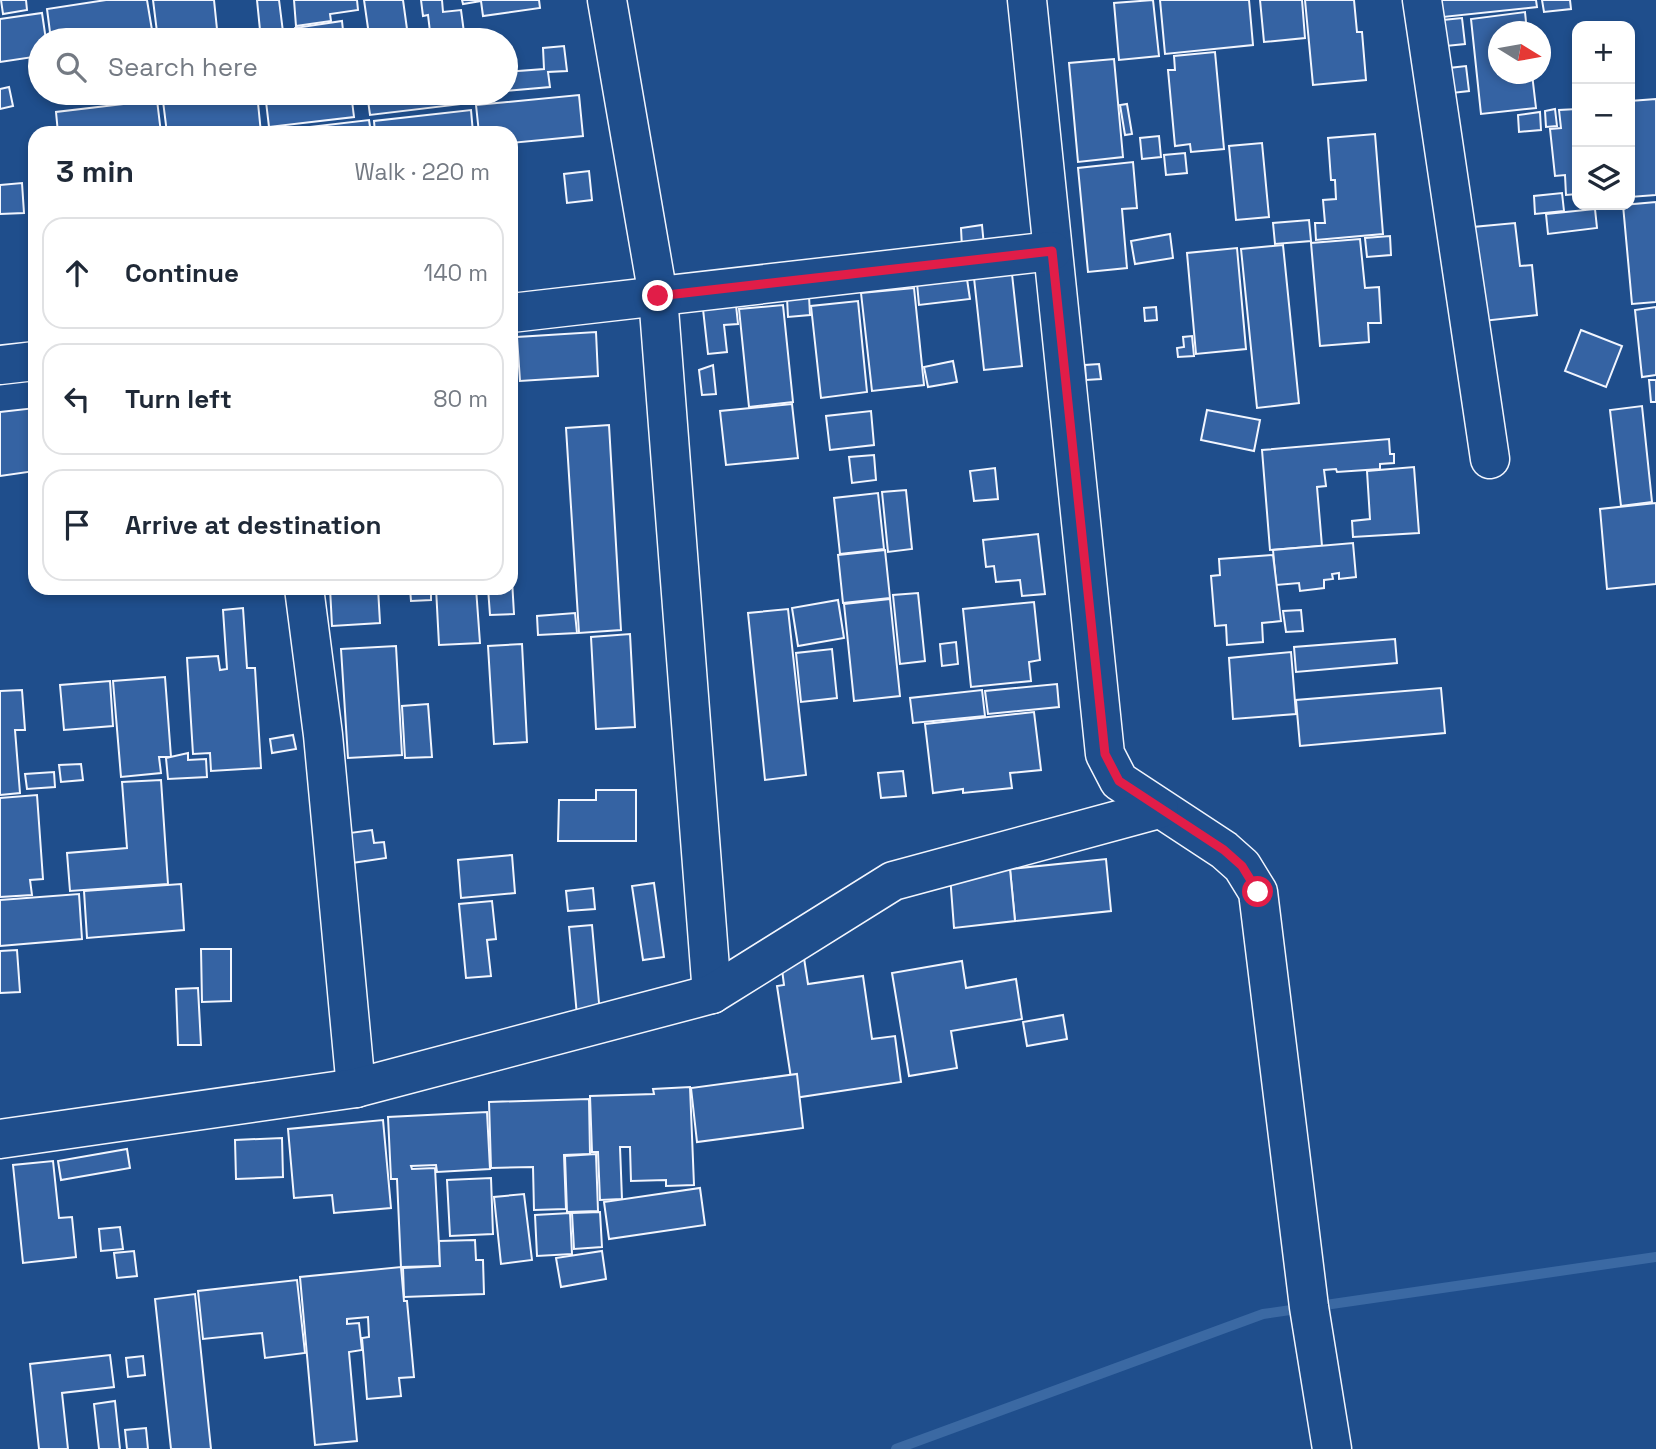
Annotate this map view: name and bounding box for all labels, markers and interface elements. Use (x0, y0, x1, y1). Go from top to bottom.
north arrow (1488, 21, 1551, 84)
map controls (1572, 21, 1635, 210)
button: + (1572, 21, 1635, 84)
search box (28, 28, 518, 105)
icon: search (52, 48, 90, 86)
text: Search here (108, 50, 258, 84)
button: − (1572, 84, 1635, 147)
button: layers (1572, 147, 1635, 210)
text: 3 min (56, 152, 134, 191)
text: Walk · 220 m (355, 157, 490, 187)
icon: ahead (58, 254, 96, 292)
text: Continue (125, 256, 239, 290)
text: 140 m (424, 258, 488, 288)
route end (642, 280, 673, 311)
icon: left (58, 380, 96, 418)
text: Turn left (125, 382, 232, 416)
text: 80 m (433, 384, 488, 414)
icon: arrive (58, 506, 96, 544)
text: Arrive at destination (125, 508, 382, 542)
route start (1242, 876, 1273, 907)

